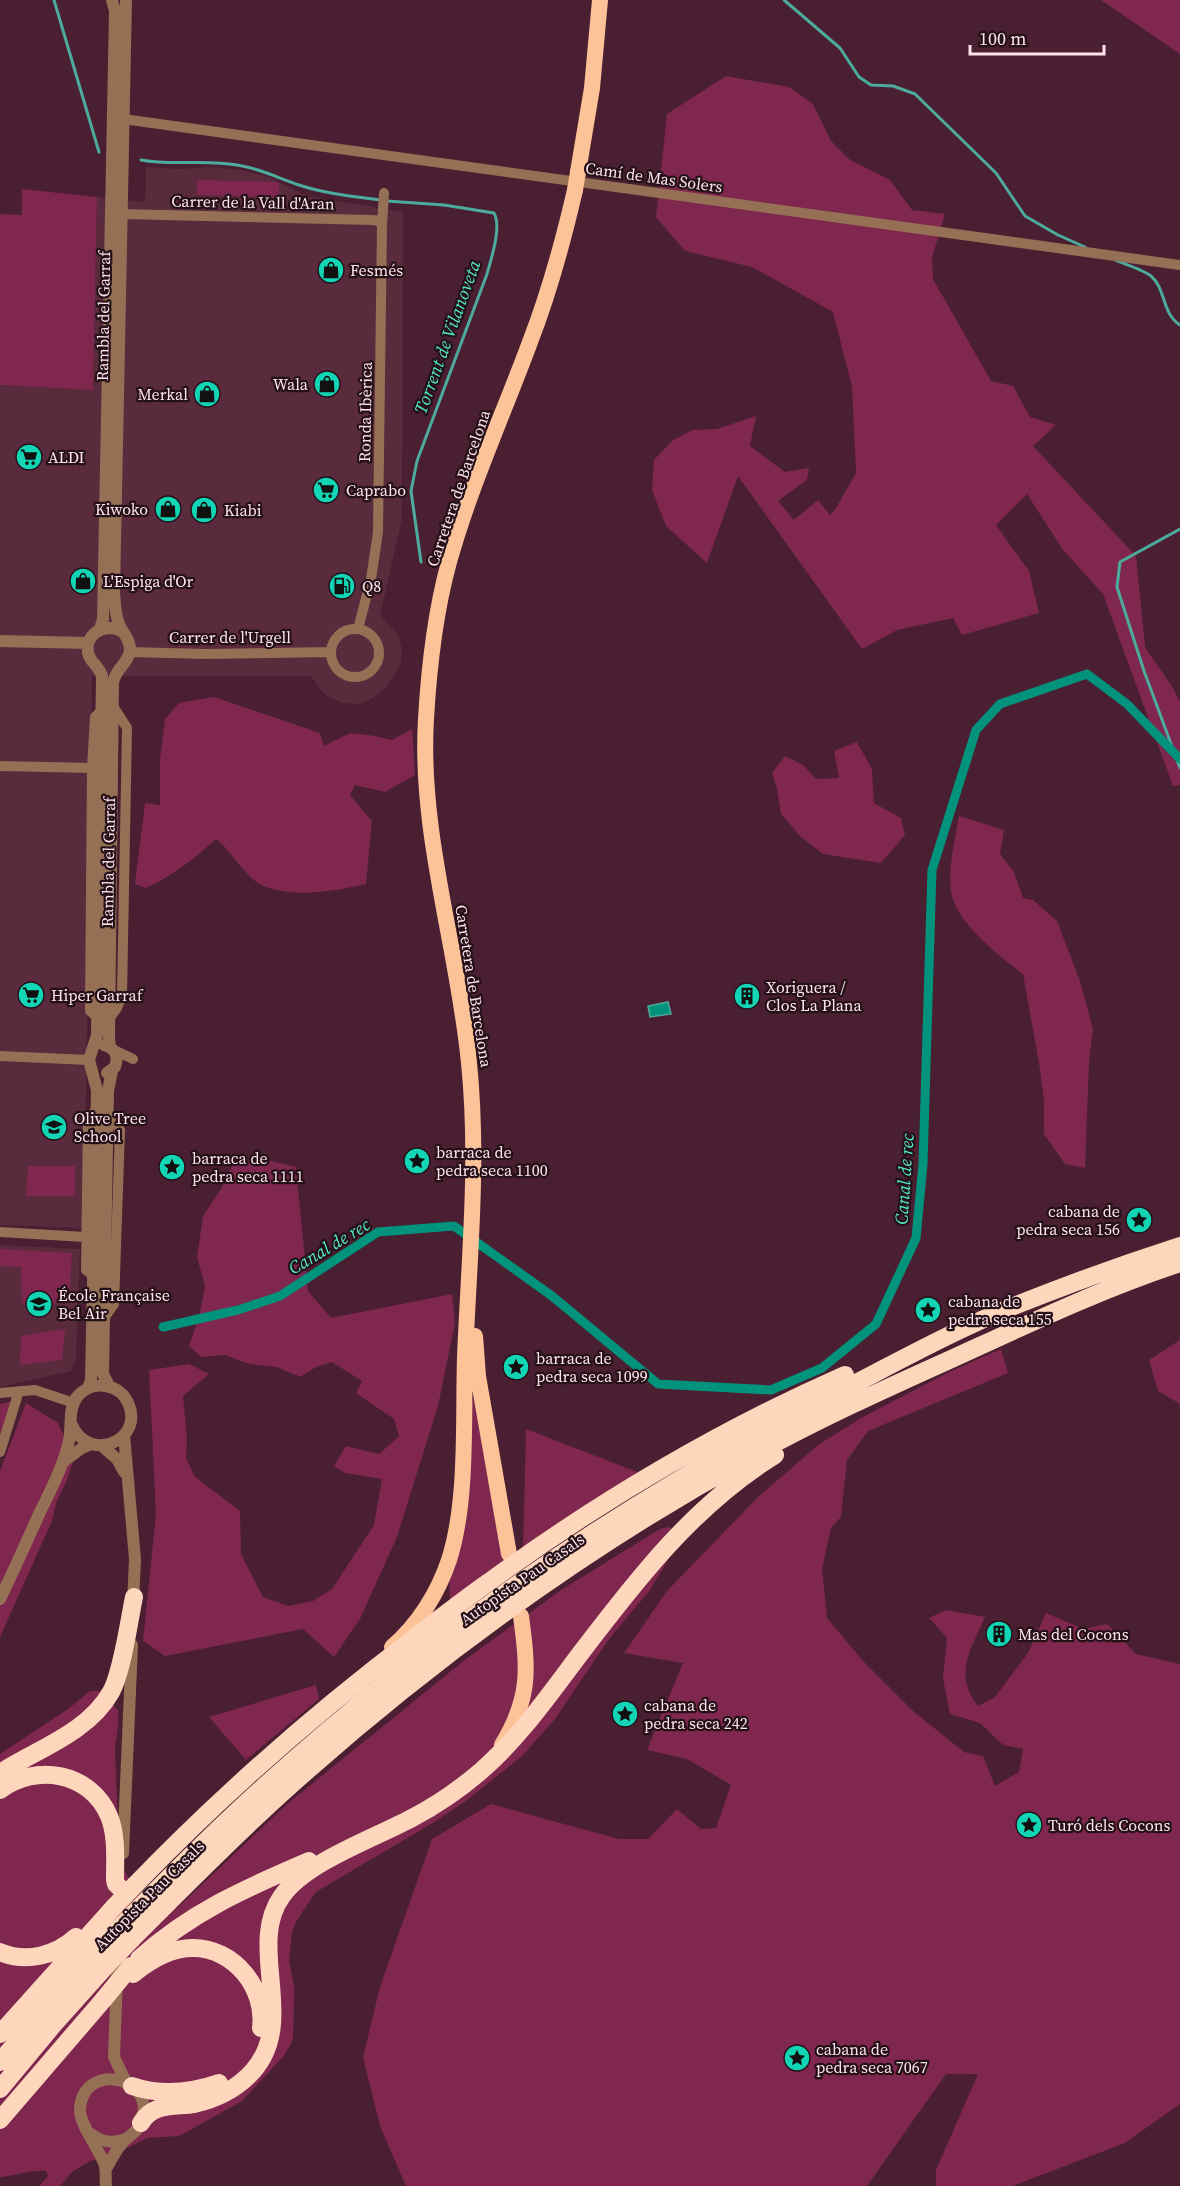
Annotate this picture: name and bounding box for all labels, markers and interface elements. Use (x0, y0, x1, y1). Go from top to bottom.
scale bar (970, 18, 1104, 56)
text: 100 m (979, 26, 1026, 51)
street label: Camí de Mas Solers (584, 156, 724, 198)
street label: Carrer de la Vall d'Aran (171, 190, 335, 214)
street label: Rambla del Garraf (91, 249, 115, 381)
shop icon: Fesmés (316, 255, 346, 285)
water label: Torrent de Vilanoveta (408, 256, 487, 417)
place label: Fesmés (350, 259, 403, 281)
street label: Ronda Ibèrica (353, 361, 377, 462)
shop icon: Wala (312, 369, 342, 399)
place label: Wala (273, 373, 309, 395)
shop icon: Merkal (192, 379, 222, 409)
place label: Merkal (137, 383, 188, 405)
street label: Carretera de Barcelona (421, 406, 495, 569)
supermarket icon: ALDI (14, 442, 44, 472)
place label: ALDI (48, 446, 85, 468)
supermarket icon: Caprabo (311, 475, 341, 505)
place label: Caprabo (346, 479, 406, 501)
shop icon: Kiwoko (153, 494, 183, 524)
shop icon: Kiabi (189, 495, 219, 525)
place label: Kiwoko (95, 498, 148, 520)
place label: Kiabi (224, 499, 262, 521)
shop icon: L'Espiga d'Or (68, 566, 98, 596)
place label: L'Espiga d'Or (103, 570, 194, 592)
fuel station icon: Q8 (327, 571, 357, 601)
place label: Q8 (362, 575, 381, 597)
street label: Carrer de l'Urgell (169, 626, 291, 648)
street label: Rambla del Garraf (96, 795, 120, 927)
street label: Carretera de Barcelona (450, 903, 498, 1070)
place label: Xoriguera / Clos La Plana (766, 976, 863, 1016)
supermarket icon: Hiper Garraf (16, 980, 46, 1010)
building icon: Xoriguera / Clos La Plana (732, 981, 762, 1011)
place label: Hiper Garraf (51, 984, 144, 1006)
place label: Olive Tree School (74, 1107, 146, 1147)
school or university icon: Olive Tree School (39, 1112, 69, 1142)
water label: Canal de rec (888, 1132, 920, 1225)
place label: barraca de pedra seca 1100 (436, 1141, 548, 1181)
place icon: barraca de pedra seca 1100 (402, 1146, 432, 1176)
place label: barraca de pedra seca 1111 (192, 1147, 304, 1187)
place icon: barraca de pedra seca 1111 (157, 1152, 187, 1182)
place label: cabana de pedra seca 156 (1016, 1200, 1120, 1240)
place icon: cabana de pedra seca 156 (1124, 1205, 1154, 1235)
water label: Canal de rec (283, 1211, 375, 1280)
place label: École Française Bel Air (58, 1284, 170, 1324)
school or university icon: École Française Bel Air (24, 1289, 54, 1319)
place label: cabana de pedra seca 155 (948, 1290, 1052, 1330)
place icon: cabana de pedra seca 155 (913, 1295, 943, 1325)
place label: barraca de pedra seca 1099 (536, 1347, 648, 1387)
place icon: barraca de pedra seca 1099 (501, 1352, 531, 1382)
street label: Autopista Pau Casals (455, 1528, 589, 1630)
building icon: Mas del Cocons (984, 1619, 1014, 1649)
place label: Mas del Cocons (1018, 1623, 1129, 1645)
place label: cabana de pedra seca 242 (644, 1694, 748, 1734)
place icon: cabana de pedra seca 242 (610, 1699, 640, 1729)
place icon: Turó dels Cocons (1014, 1810, 1044, 1840)
place label: Turó dels Cocons (1048, 1814, 1170, 1836)
street label: Autopista Pau Casals (89, 1835, 209, 1955)
place label: cabana de pedra seca 7067 (816, 2038, 928, 2078)
place icon: cabana de pedra seca 7067 (782, 2043, 812, 2073)

